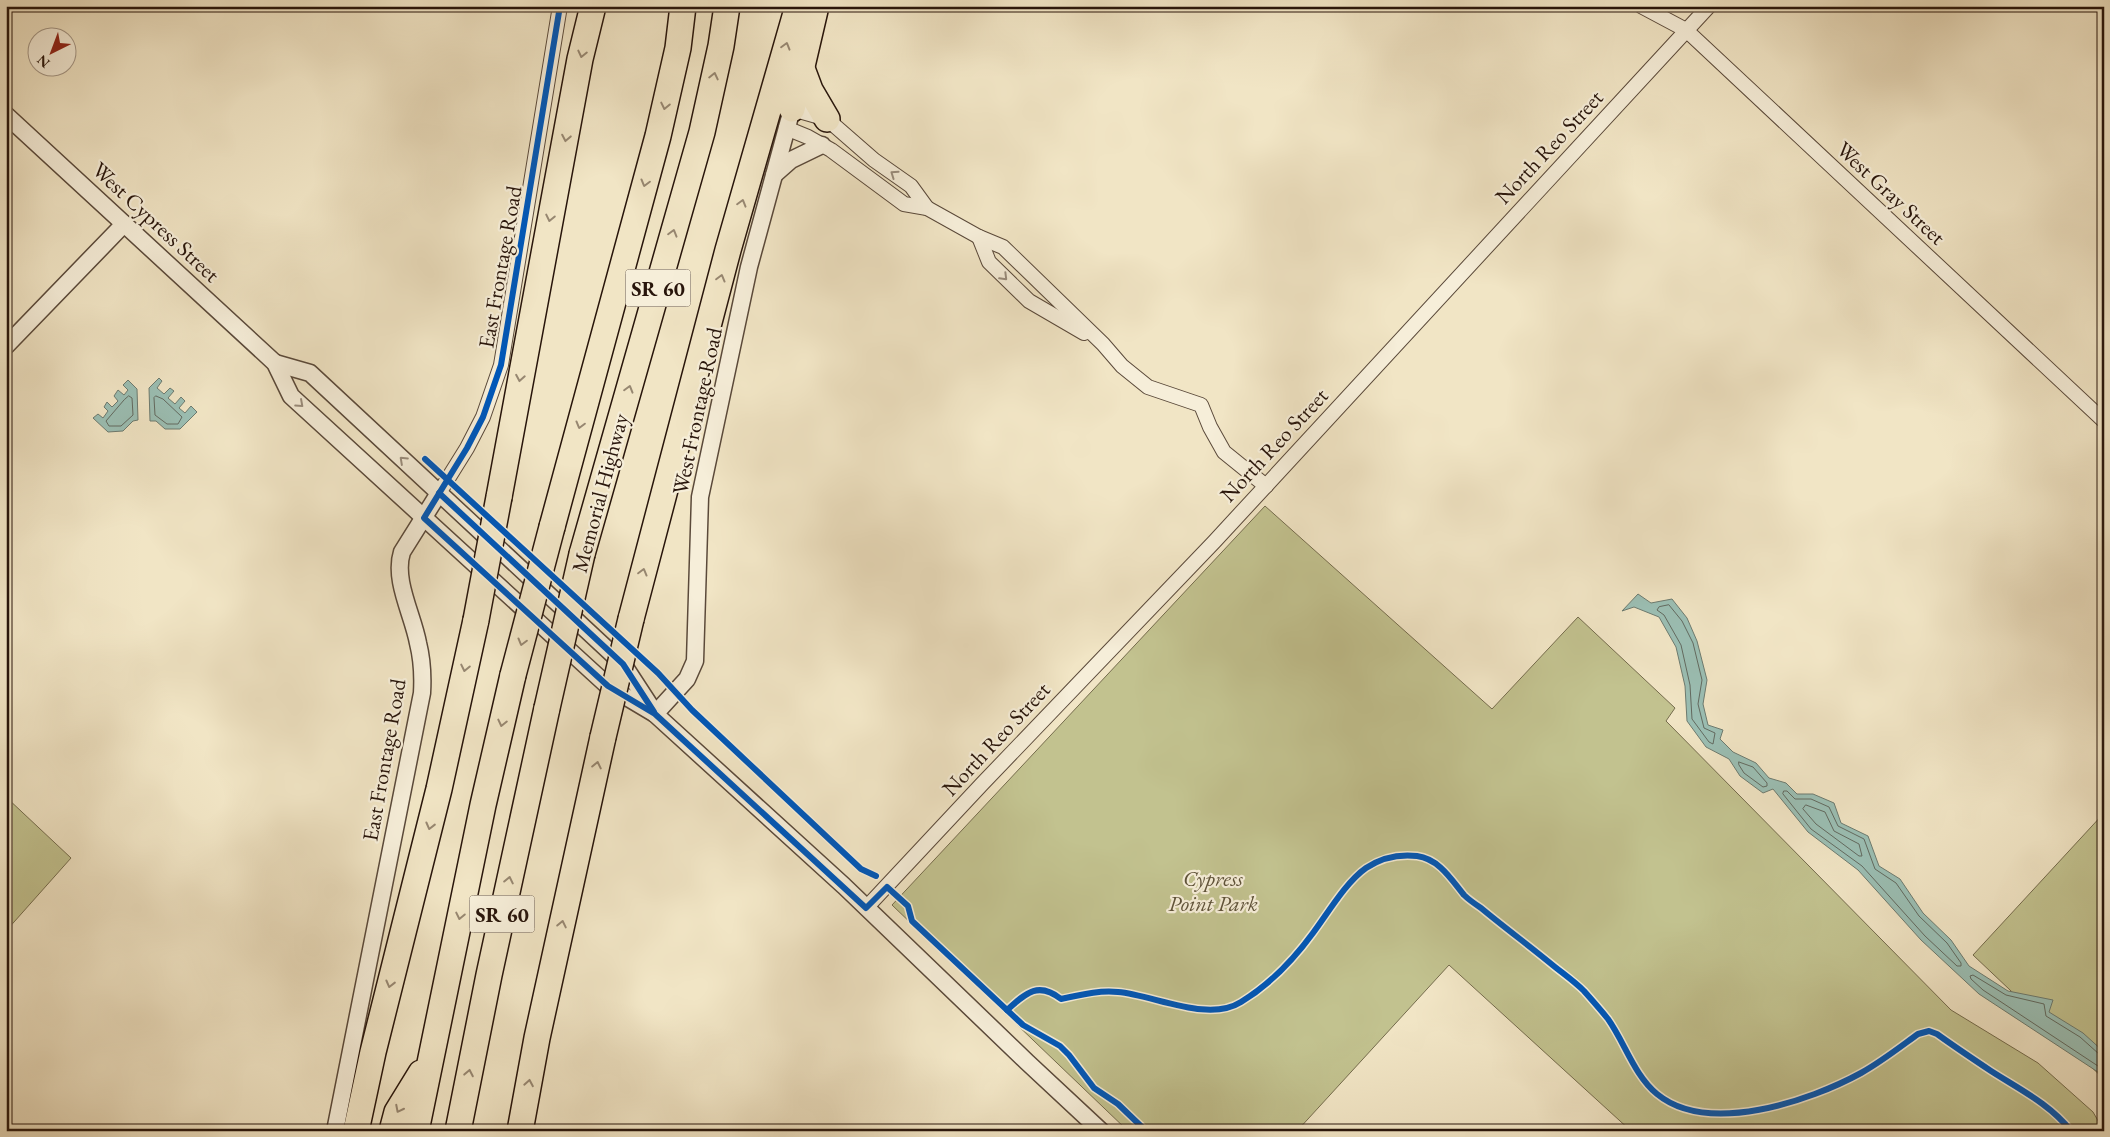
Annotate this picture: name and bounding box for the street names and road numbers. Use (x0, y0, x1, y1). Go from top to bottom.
street label: North Reo Street (1489, 84, 1609, 210)
street label: West Gray Street (1830, 135, 1952, 251)
street label: West Cypress Street (86, 155, 226, 289)
street label: East Frontage Road (471, 183, 529, 350)
road number: SR 60 (626, 270, 690, 306)
street label: West Frontage Road (665, 324, 729, 497)
street label: North Reo Street (1214, 382, 1334, 508)
street label: Memorial Highway (565, 410, 635, 576)
street label: East Frontage Road (355, 676, 413, 843)
street label: North Reo Street (936, 676, 1056, 802)
road number: SR 60 (470, 896, 534, 932)

